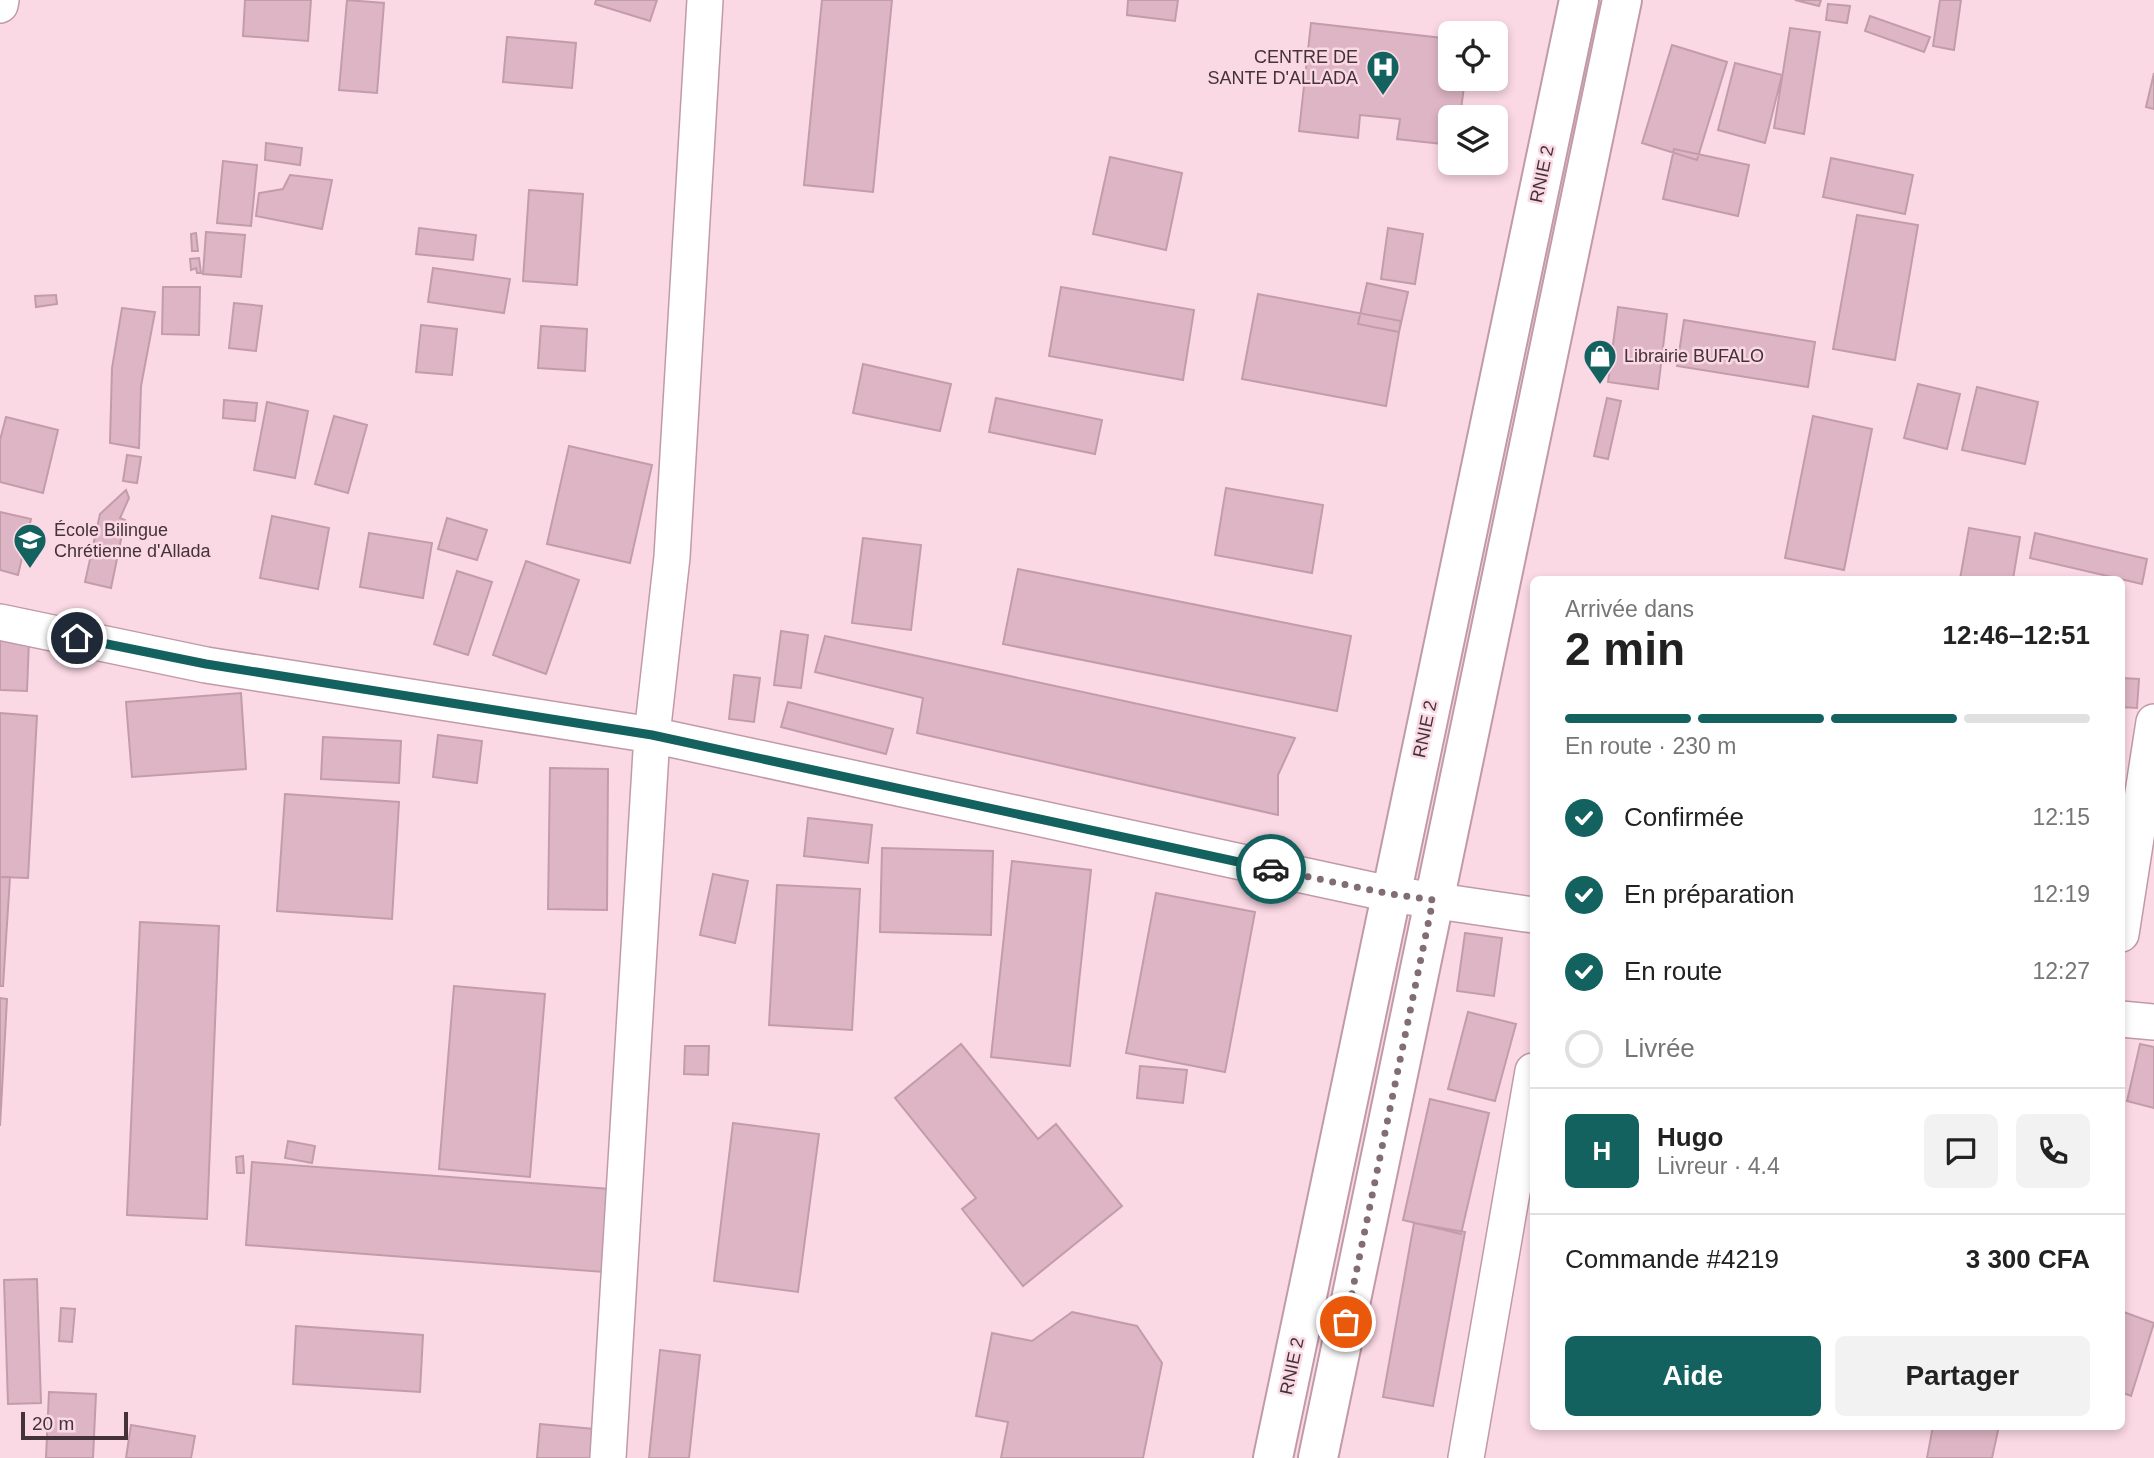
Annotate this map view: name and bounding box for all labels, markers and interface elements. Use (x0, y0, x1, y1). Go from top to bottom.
map controls (1438, 21, 1508, 175)
button: locate (1438, 21, 1508, 91)
place label: CENTRE DE SANTE D'ALLADA (1208, 47, 1358, 88)
hospital icon: CENTRE DE SANTE D'ALLADA (1364, 48, 1402, 97)
button: layers (1438, 105, 1508, 175)
street label: RNIE 2 (1526, 144, 1558, 204)
shop icon: Librairie BUFALO (1581, 337, 1619, 386)
place label: Librairie BUFALO (1624, 346, 1764, 366)
place label: École Bilingue Chrétienne d'Allada (54, 520, 212, 561)
school or university icon: École Bilingue Chrétienne d'Allada (11, 521, 49, 570)
text: Arrivée dans (1565, 596, 1694, 622)
pin (47, 608, 107, 668)
icon: home (58, 619, 96, 657)
text: 12:46–12:51 (1943, 620, 2090, 650)
text: 2 min (1565, 623, 1685, 675)
street label: RNIE 2 (1409, 699, 1441, 759)
text: En route · 230 m (1565, 733, 1736, 759)
icon: check (1565, 799, 1603, 837)
text: Confirmée (1624, 802, 1744, 832)
text: 12:15 (2032, 804, 2090, 830)
courier (1236, 834, 1306, 904)
icon: car (1252, 850, 1290, 888)
icon: check (1565, 876, 1603, 914)
text: En préparation (1624, 879, 1795, 909)
text: 12:19 (2032, 881, 2090, 907)
icon: check (1565, 953, 1603, 991)
text: En route (1624, 956, 1722, 986)
text: 12:27 (2032, 958, 2090, 984)
text: Livrée (1624, 1033, 1695, 1063)
button: chat (1924, 1114, 1998, 1188)
button: phone (2016, 1114, 2090, 1188)
text: Hugo (1657, 1122, 1723, 1152)
text: H (1593, 1136, 1611, 1166)
text: Livreur · 4.4 (1657, 1153, 1780, 1179)
text: Commande #4219 (1565, 1244, 1779, 1274)
text: 3 300 CFA (1966, 1244, 2090, 1274)
pin (1316, 1292, 1376, 1352)
icon: bag (1327, 1303, 1365, 1341)
street label: RNIE 2 (1276, 1336, 1308, 1396)
button: Aide (1565, 1336, 1821, 1416)
button: Partager (1835, 1336, 2090, 1416)
scale bar (21, 1409, 128, 1441)
text: 20 m (32, 1413, 74, 1434)

